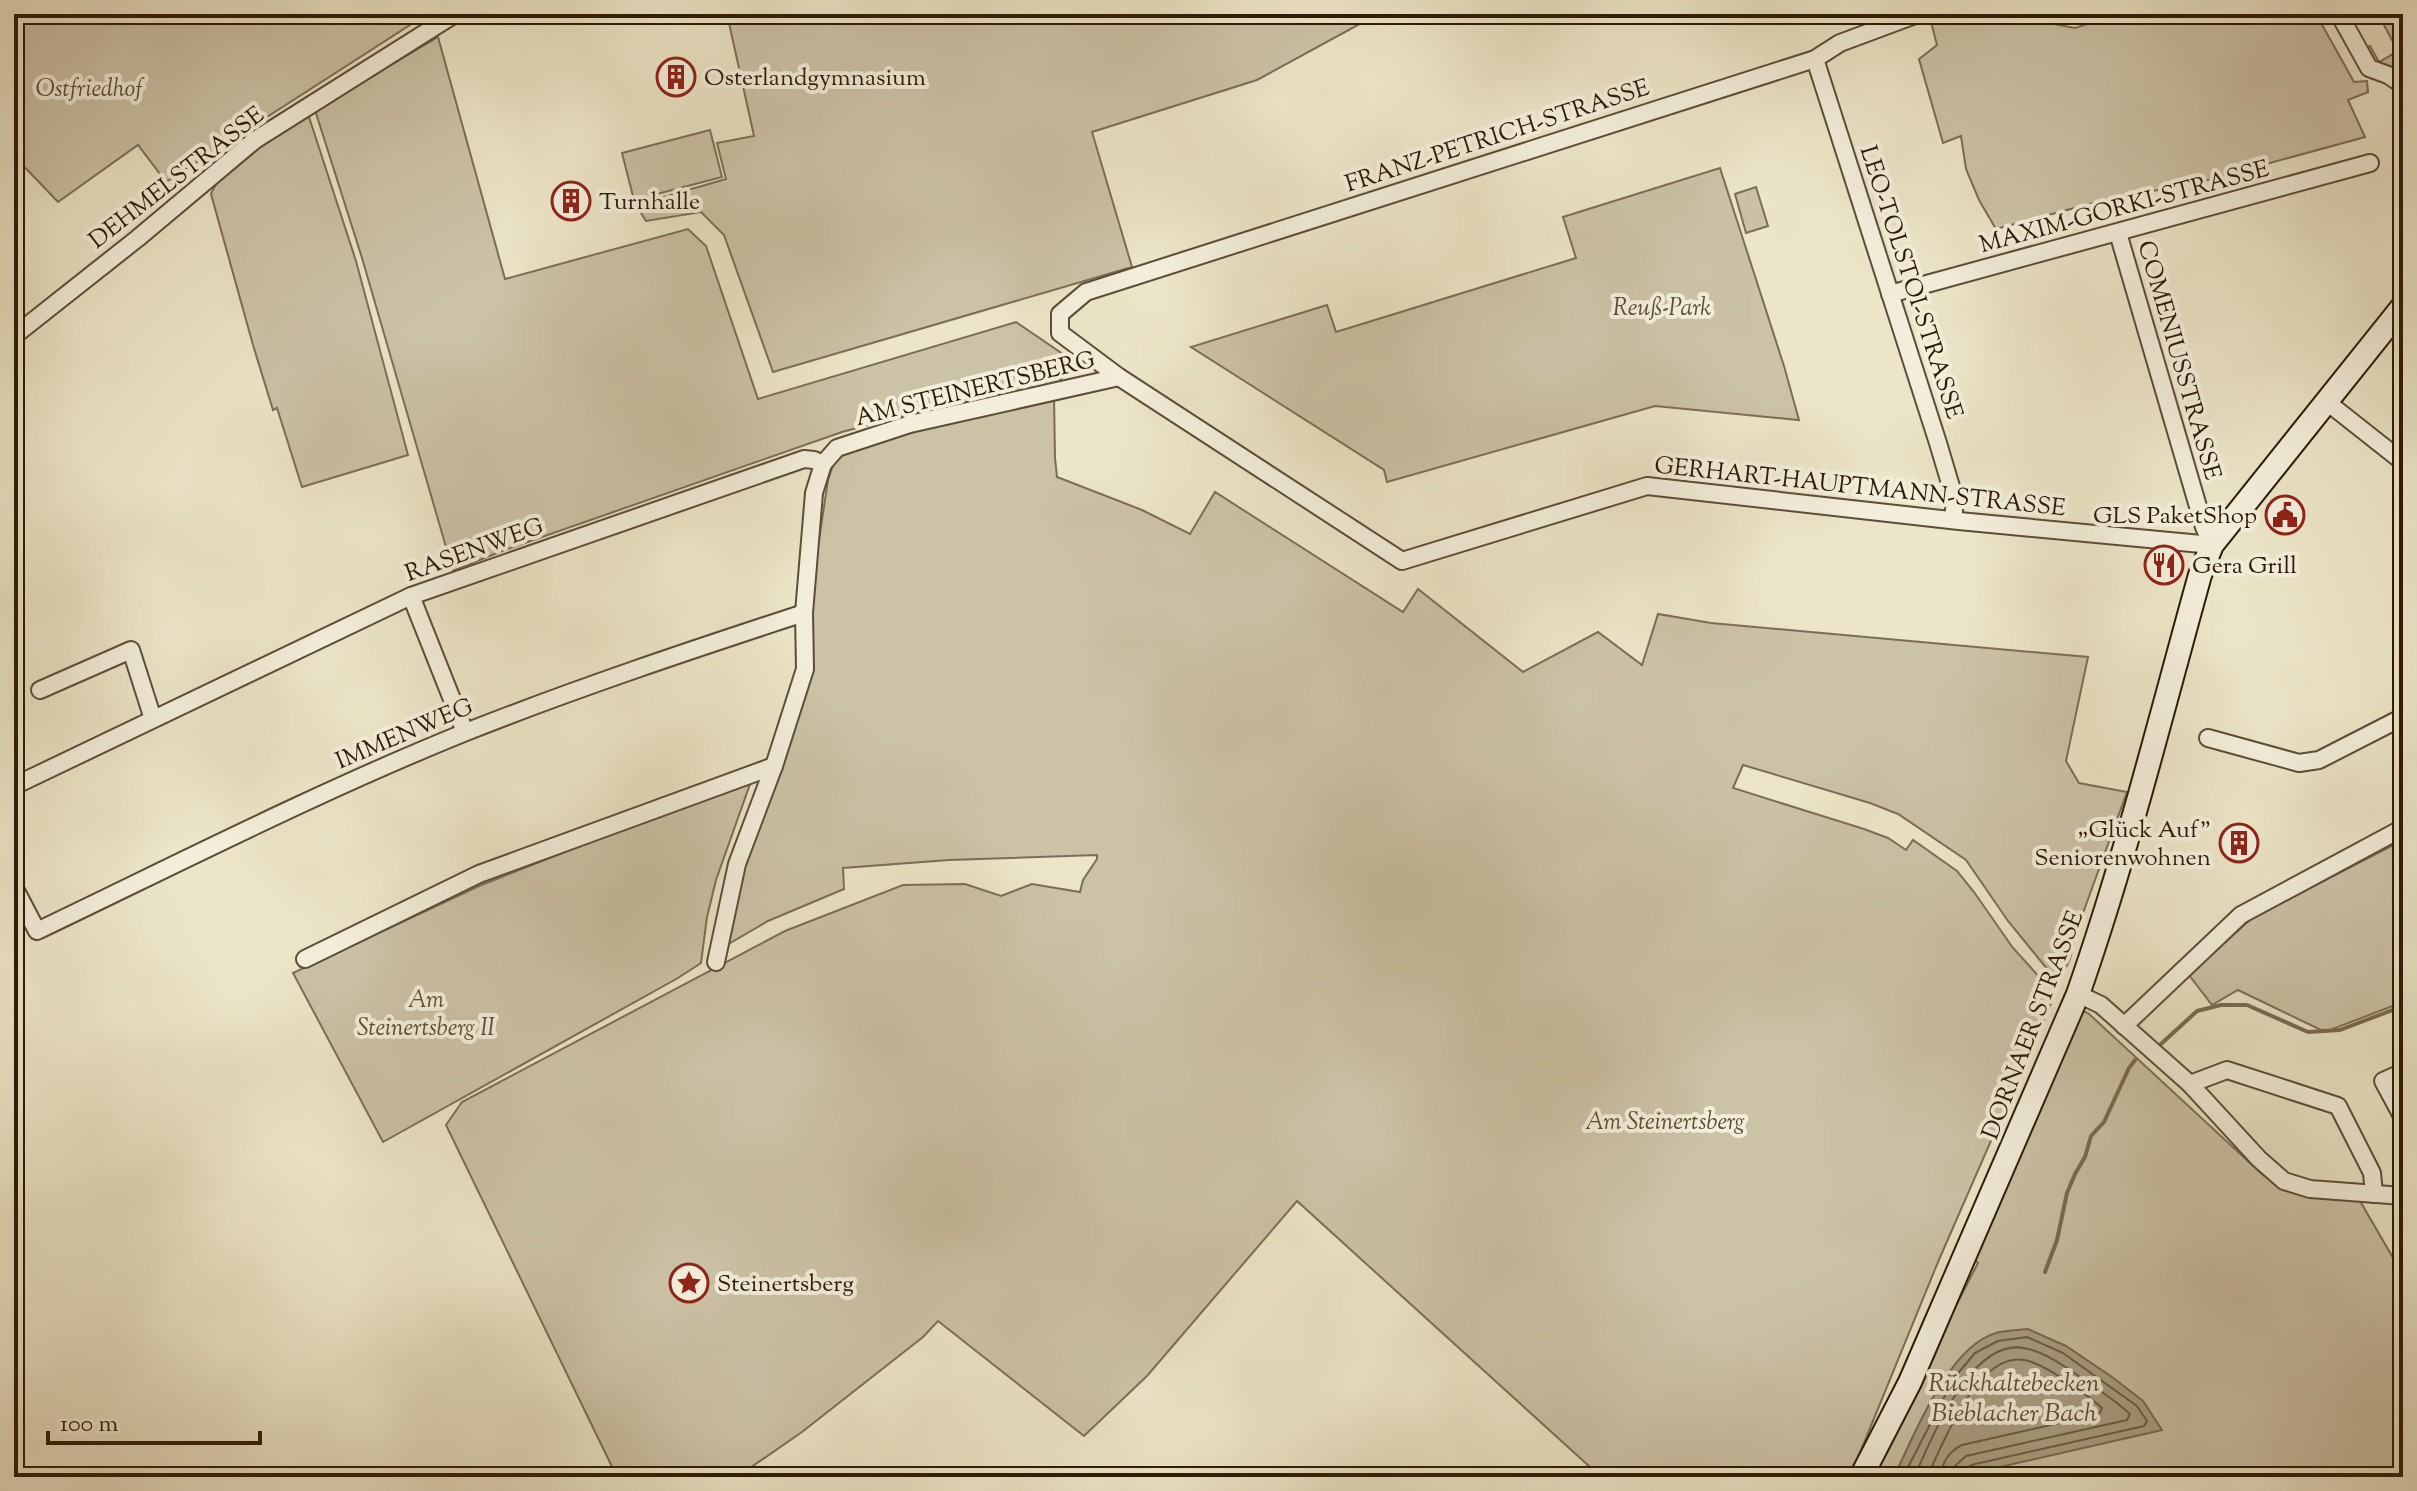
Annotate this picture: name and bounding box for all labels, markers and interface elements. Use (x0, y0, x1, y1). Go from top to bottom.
building icon: Osterlandgymnasium (655, 56, 697, 98)
place label: Osterlandgymnasium (704, 62, 926, 96)
street label: FRANZ-PETRICH-STRASSE (1341, 71, 1655, 202)
park label: Ostfriedhof (36, 73, 145, 107)
street label: DEHMELSTRASSE (82, 99, 272, 258)
street label: LEO-TOLSTOI-STRASSE (1850, 142, 1971, 424)
street label: MAXIM-GORKI-STRASSE (1976, 153, 2274, 263)
building icon: Turnhalle (550, 180, 592, 222)
place label: Turnhalle (599, 186, 700, 220)
street label: COMENIUSSTRASSE (2128, 237, 2229, 485)
park label: Reuß-Park (1613, 292, 1711, 326)
street label: AM STEINERTSBERG (852, 344, 1099, 436)
street label: GERHART-HAUPTMANN-STRASSE (1653, 449, 2068, 527)
public building icon: GLS PaketShop (2264, 494, 2306, 536)
place label: GLS PaketShop (2093, 500, 2257, 534)
street label: RASENWEG (401, 510, 549, 592)
restaurant icon: Gera Grill (2143, 544, 2185, 586)
place label: Gera Grill (2192, 550, 2297, 584)
street label: IMMENWEG (331, 691, 479, 779)
place label: „Glück Auf" Seniorenwohnen (2034, 814, 2211, 876)
building icon: „Glück Auf" Seniorenwohnen (2218, 822, 2260, 864)
street label: DORNAER STRASSE (1975, 906, 2093, 1145)
park label: Am Steinertsberg II (357, 984, 495, 1046)
park label: Am Steinertsberg (1585, 1106, 1745, 1140)
place icon: Steinertsberg (668, 1262, 710, 1304)
place label: Steinertsberg (717, 1268, 854, 1302)
water label: Rückhaltebecken Bieblacher Bach (1928, 1366, 2100, 1433)
scale bar (48, 1395, 260, 1445)
text: 100 m (60, 1408, 118, 1442)

